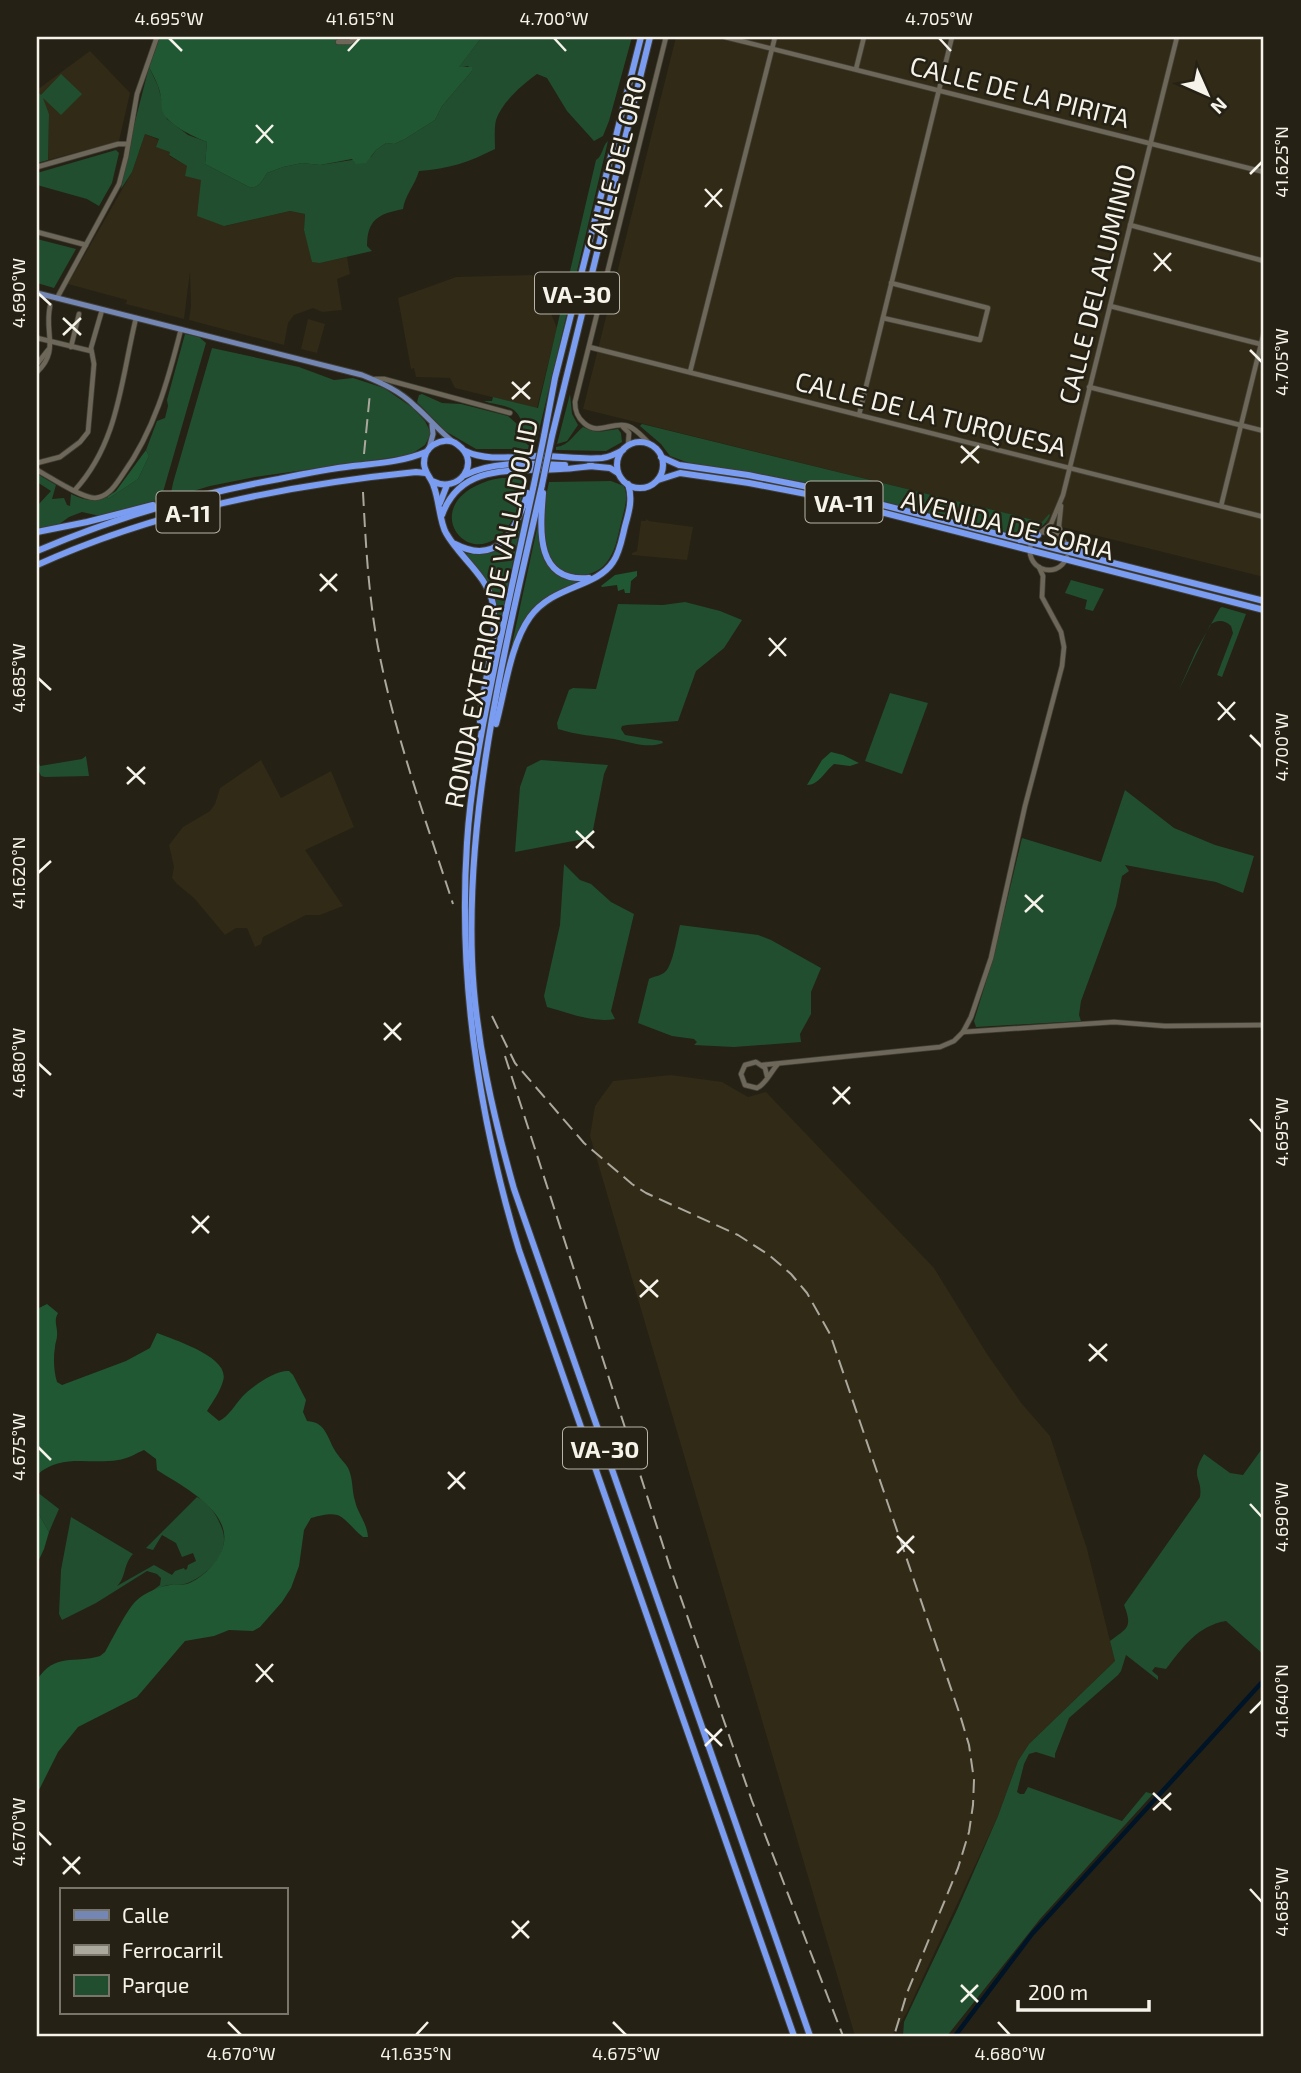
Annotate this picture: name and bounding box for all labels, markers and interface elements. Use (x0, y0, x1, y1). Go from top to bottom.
text: 4.695°W (134, 7, 204, 29)
text: 41.615°N (326, 7, 394, 29)
text: 4.700°W (519, 7, 589, 29)
text: 4.705°W (905, 7, 973, 29)
street label: CALLE DE LA PIRITA (907, 49, 1133, 133)
north arrow (1172, 60, 1242, 130)
street label: CALLE DEL ORO (578, 72, 652, 254)
text: N (1206, 93, 1232, 119)
text: 41.625°N (1270, 126, 1292, 198)
street label: CALLE DEL ALUMINIO (1051, 161, 1141, 407)
text: 4.690°W (7, 258, 29, 328)
road number: VA-30 (535, 272, 619, 314)
text: 4.705°W (1270, 328, 1292, 396)
street label: CALLE DE LA TURQUESA (792, 364, 1070, 462)
street label: RONDA EXTERIOR DE VALLADOLID (437, 416, 543, 810)
road number: VA-11 (806, 481, 882, 522)
street label: AVENIDA DE SORIA (899, 483, 1117, 565)
road number: A-11 (156, 491, 220, 532)
text: 4.685°W (7, 643, 29, 713)
text: 4.700°W (1270, 712, 1292, 782)
text: 41.620°N (7, 837, 29, 909)
text: 4.680°W (7, 1028, 29, 1098)
text: 4.695°W (1270, 1097, 1292, 1167)
text: 4.675°W (7, 1413, 29, 1481)
road number: VA-30 (563, 1428, 647, 1468)
text: 4.690°W (1270, 1482, 1292, 1552)
text: 41.640°N (1270, 1664, 1292, 1738)
text: 4.670°W (7, 1797, 29, 1867)
text: 4.685°W (1270, 1867, 1292, 1937)
legend (60, 1888, 287, 2014)
text: Calle (122, 1902, 169, 1927)
text: Ferrocarril (122, 1937, 224, 1962)
scale bar (1018, 1968, 1149, 2012)
text: Parque (122, 1972, 189, 1997)
text: 200 m (1028, 1979, 1088, 2004)
text: 4.670°W (206, 2042, 276, 2064)
text: 41.635°N (380, 2042, 452, 2064)
text: 4.675°W (592, 2042, 660, 2064)
text: 4.680°W (975, 2042, 1045, 2064)

